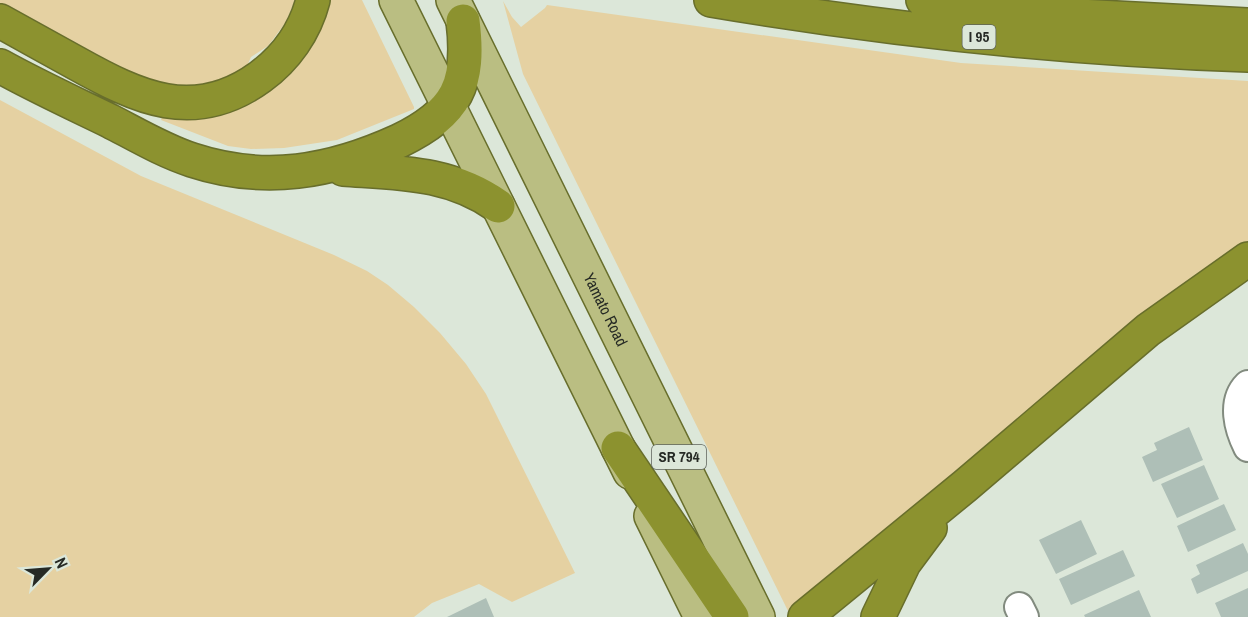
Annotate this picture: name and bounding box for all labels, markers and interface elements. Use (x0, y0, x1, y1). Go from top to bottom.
road number: I 95 (962, 25, 996, 49)
street label: Yamato Road (578, 269, 633, 350)
road number: SR 794 (652, 445, 706, 469)
north arrow (18, 539, 78, 599)
text: N (50, 554, 74, 572)

